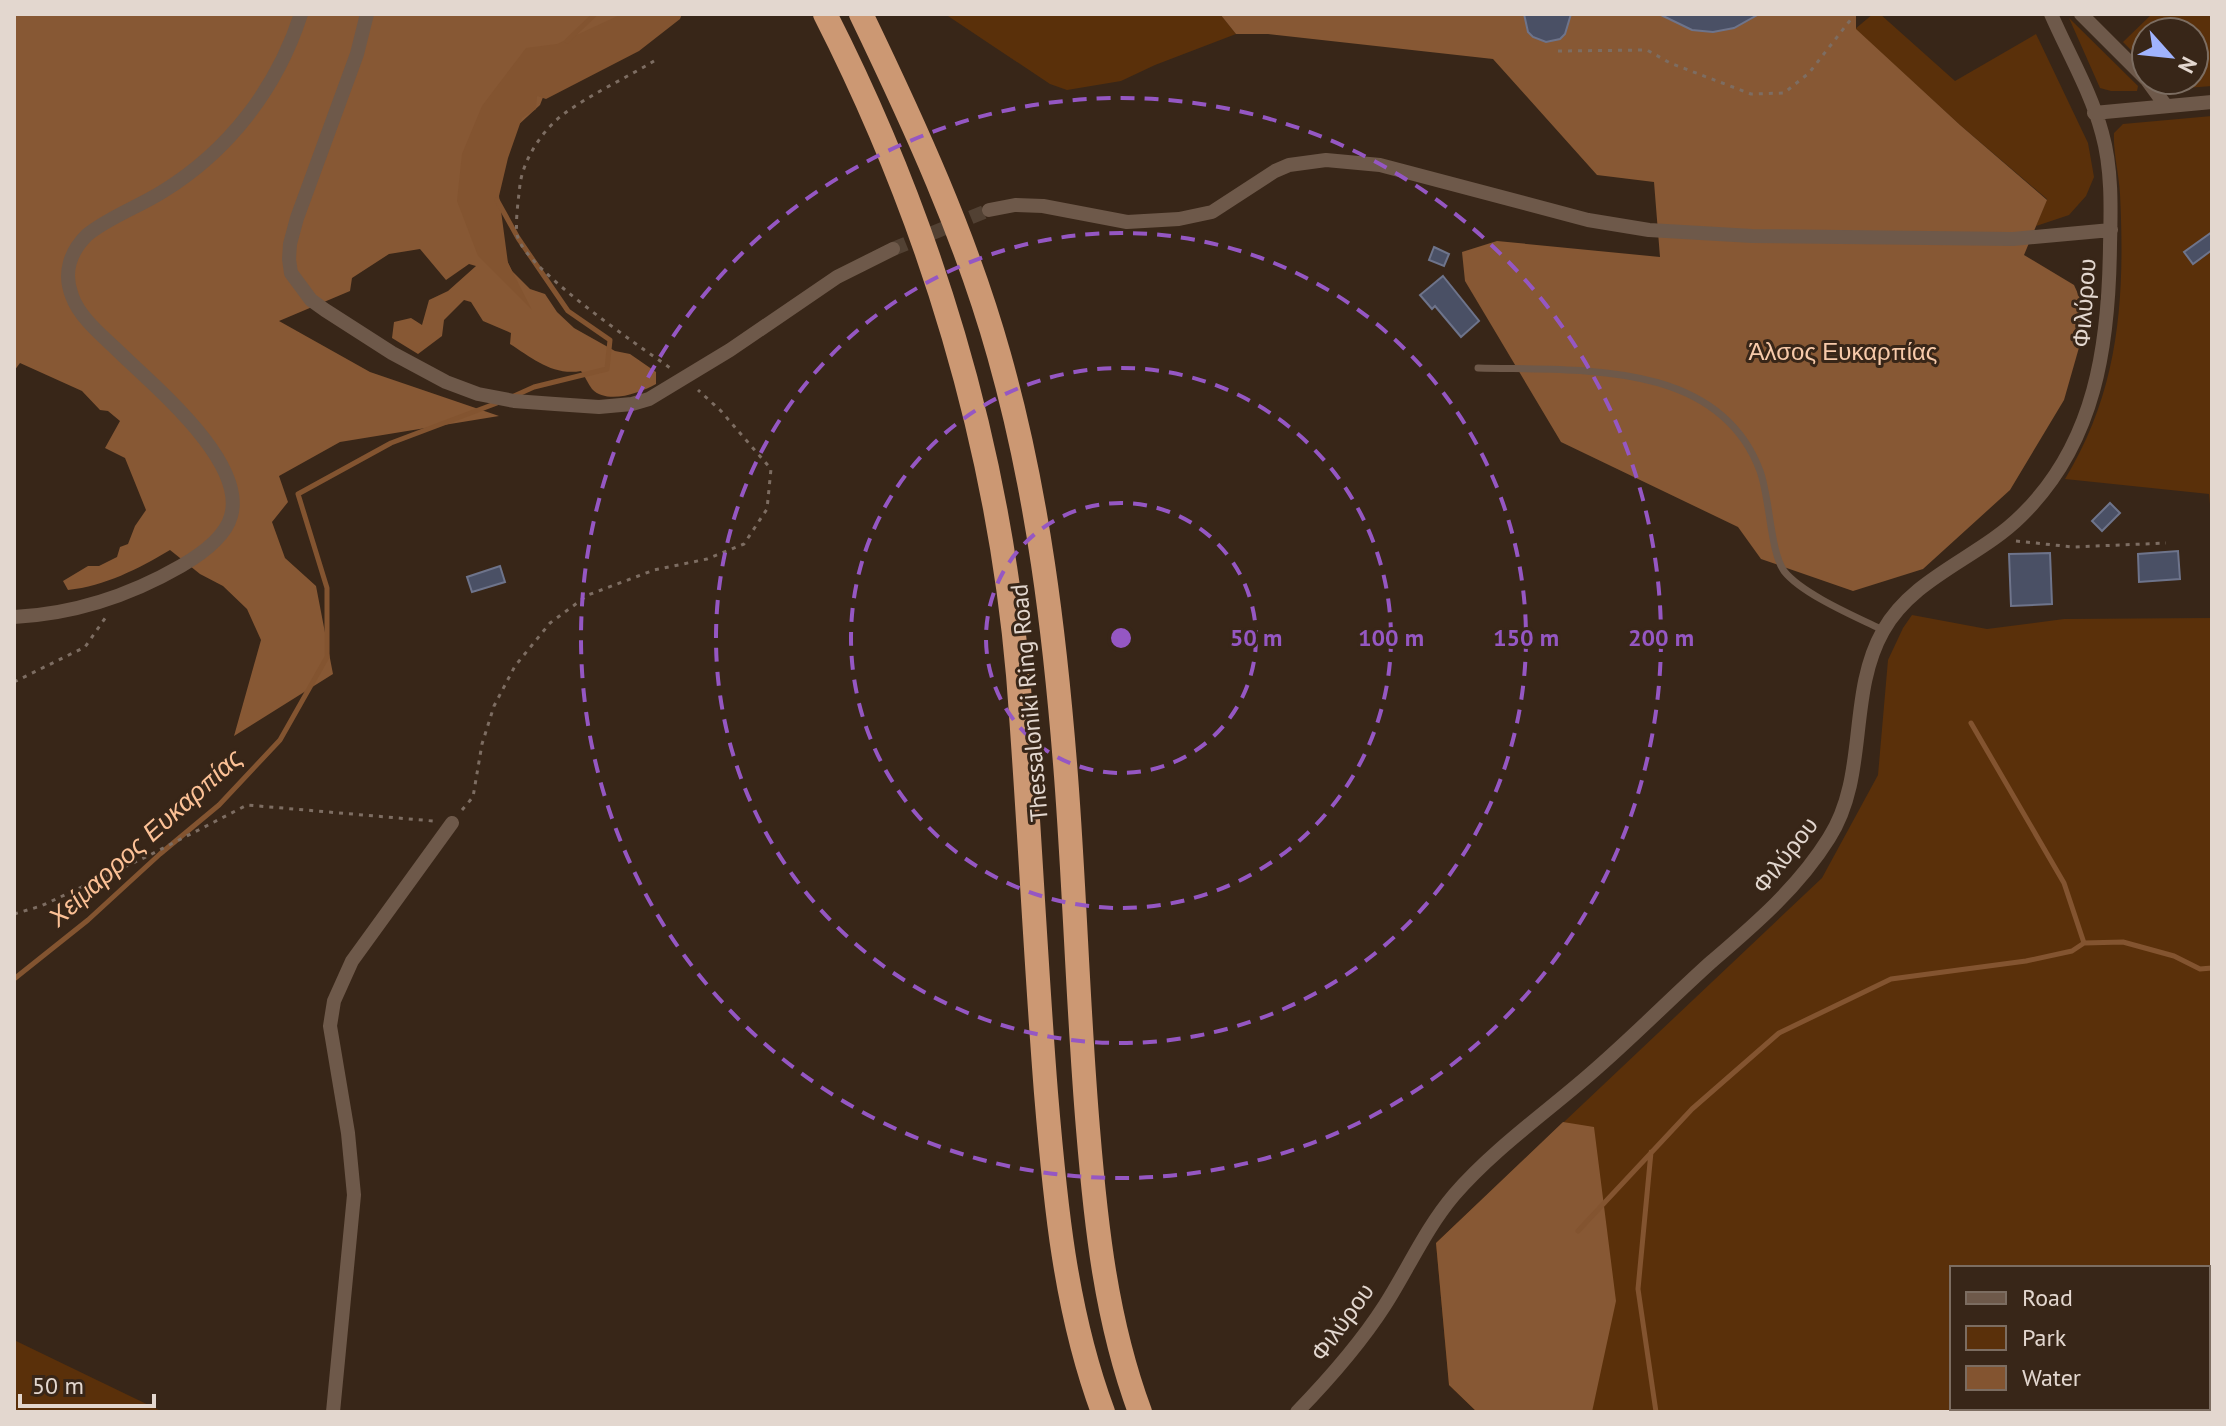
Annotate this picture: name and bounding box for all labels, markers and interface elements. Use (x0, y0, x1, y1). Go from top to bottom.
north arrow (2130, 16, 2210, 96)
text: N (2172, 52, 2204, 78)
street label: Φιλύρου (2065, 257, 2103, 349)
park label: Άλσος Ευκαρπίας (1749, 336, 1937, 367)
street label: Thessaloniki Ring Road (1003, 583, 1055, 823)
text: 50 m (1230, 622, 1282, 653)
text: 100 m (1358, 622, 1424, 653)
text: 150 m (1493, 622, 1559, 653)
text: 200 m (1628, 622, 1694, 653)
centre of rings (1107, 624, 1135, 652)
water label: Χείμαρρος Ευκαρπίας (40, 741, 249, 934)
street label: Φιλύρου (1745, 810, 1825, 900)
legend (1950, 1266, 2210, 1410)
street label: Φιλύρου (1303, 1277, 1381, 1367)
text: Road (2022, 1282, 2073, 1313)
text: Park (2022, 1322, 2067, 1353)
scale bar (20, 1358, 154, 1408)
text: Water (2022, 1362, 2081, 1393)
text: 50 m (32, 1370, 84, 1401)

